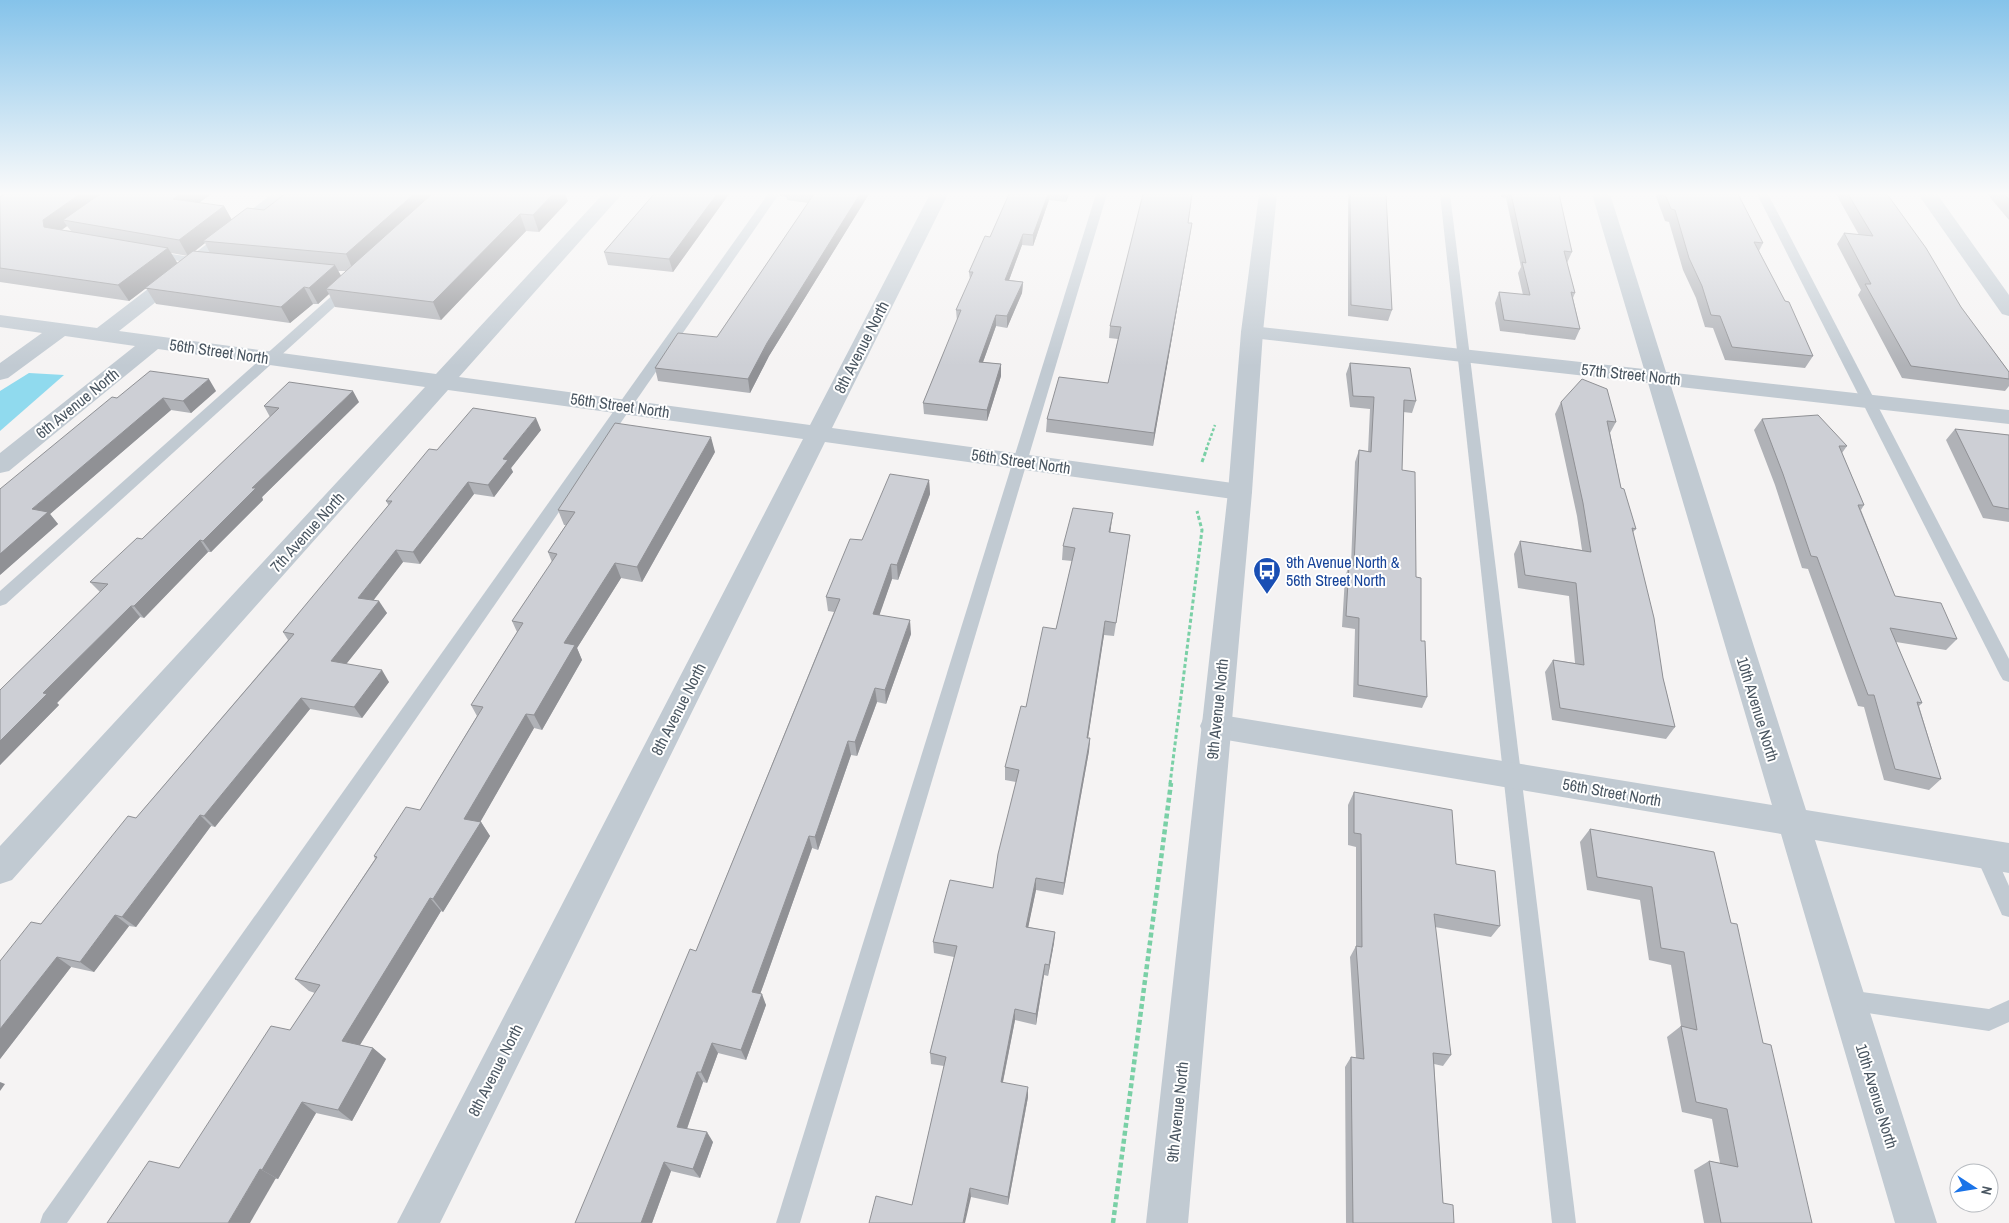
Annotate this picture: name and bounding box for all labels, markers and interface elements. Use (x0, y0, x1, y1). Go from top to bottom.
street label: 8th Avenue North (828, 297, 894, 397)
street label: 56th Street North (168, 333, 270, 369)
street label: 57th Street North (1580, 358, 1682, 390)
street label: 6th Avenue North (31, 363, 123, 443)
street label: 56th Street North (569, 387, 671, 423)
street label: 56th Street North (970, 443, 1072, 479)
street label: 7th Avenue North (265, 487, 349, 577)
place label: 9th Avenue North & 56th Street North (1286, 551, 1400, 591)
bus stop icon: 9th Avenue North & 56th Street North (1252, 556, 1282, 595)
street label: 10th Avenue North (1732, 654, 1784, 764)
street label: 9th Avenue North (1201, 658, 1233, 760)
street label: 8th Avenue North (645, 659, 711, 759)
street label: 56th Street North (1561, 772, 1663, 812)
street label: 8th Avenue North (462, 1020, 528, 1120)
street label: 10th Avenue North (1851, 1041, 1903, 1151)
street label: 9th Avenue North (1161, 1061, 1193, 1163)
north arrow (1949, 1163, 1999, 1213)
text: N (1977, 1185, 1996, 1197)

